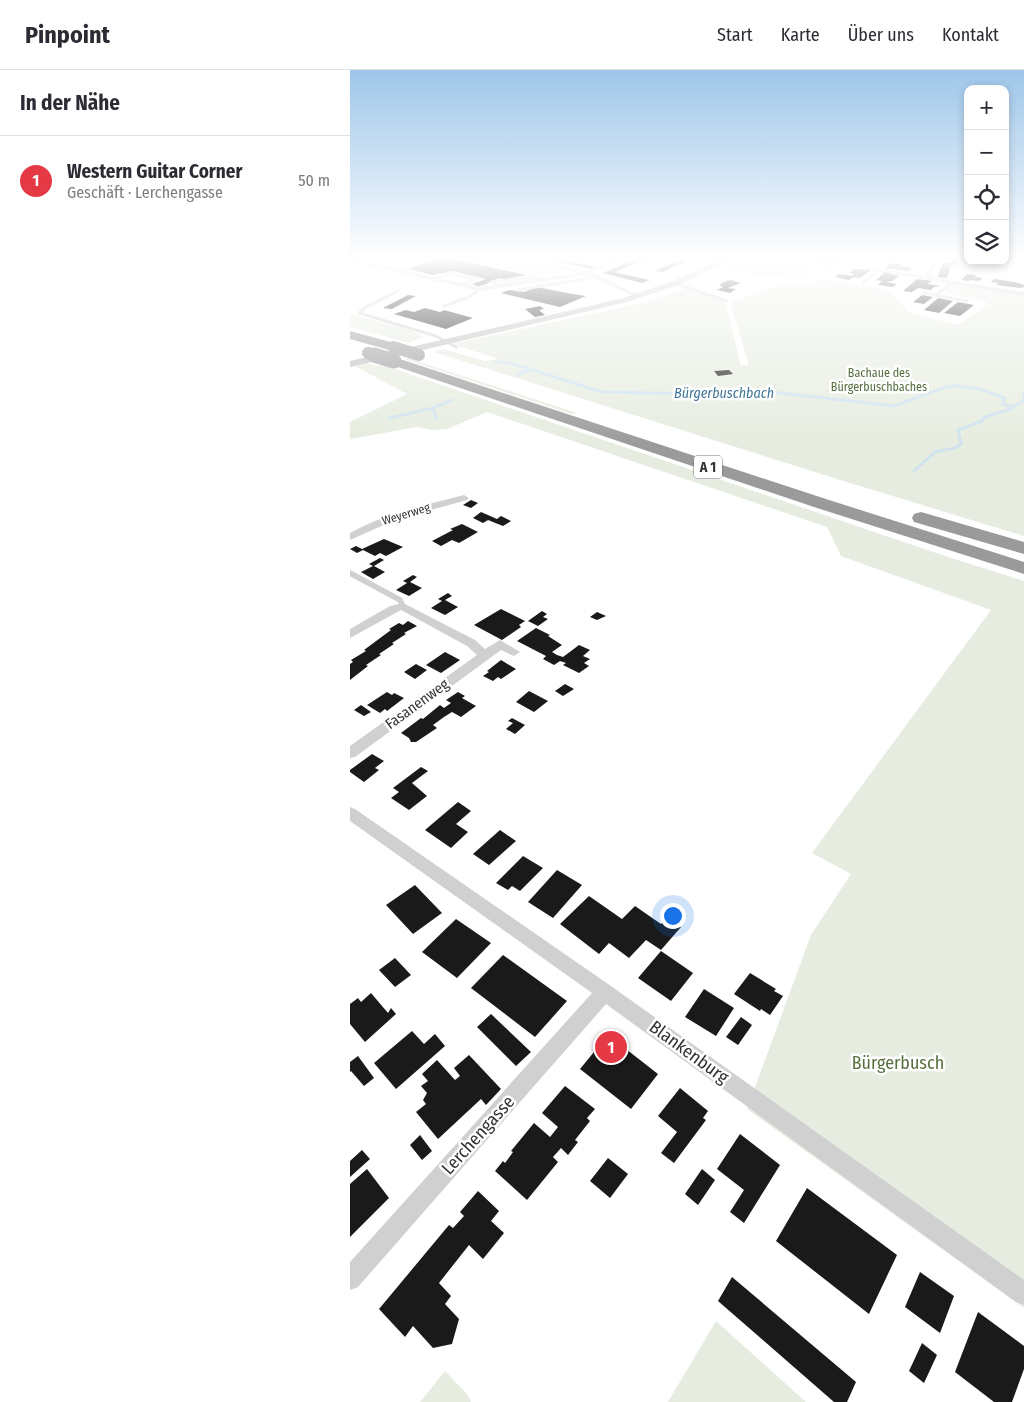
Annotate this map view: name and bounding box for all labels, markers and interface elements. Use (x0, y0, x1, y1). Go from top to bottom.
text: Pinpoint (25, 21, 110, 49)
text: Start (717, 24, 753, 46)
text: Karte (781, 24, 820, 46)
text: Über uns (848, 24, 914, 46)
text: Kontakt (942, 24, 999, 46)
map controls (964, 85, 1009, 265)
button: + (964, 85, 1009, 130)
text: In der Nähe (20, 90, 120, 116)
button: − (964, 130, 1009, 175)
text: Western Guitar Corner (67, 160, 242, 183)
text: 1 (33, 171, 39, 190)
text: 50 m (298, 171, 330, 190)
button: locate (964, 175, 1009, 220)
text: Geschäft · Lerchengasse (67, 183, 223, 202)
button: layers (964, 220, 1009, 265)
park label: Bachaue des Bürgerbuschbaches (831, 366, 927, 394)
water label: Bürgerbuschbach (674, 385, 774, 402)
road number: A 1 (694, 456, 722, 478)
street label: Weyerweg (380, 500, 432, 528)
street label: Fasanenweg (382, 675, 452, 733)
your location (660, 903, 686, 929)
street label: Blankenburg (645, 1016, 733, 1089)
pin: 1 (595, 1028, 627, 1066)
park label: Bürgerbusch (852, 1052, 944, 1074)
street label: Lerchengasse (437, 1091, 519, 1179)

